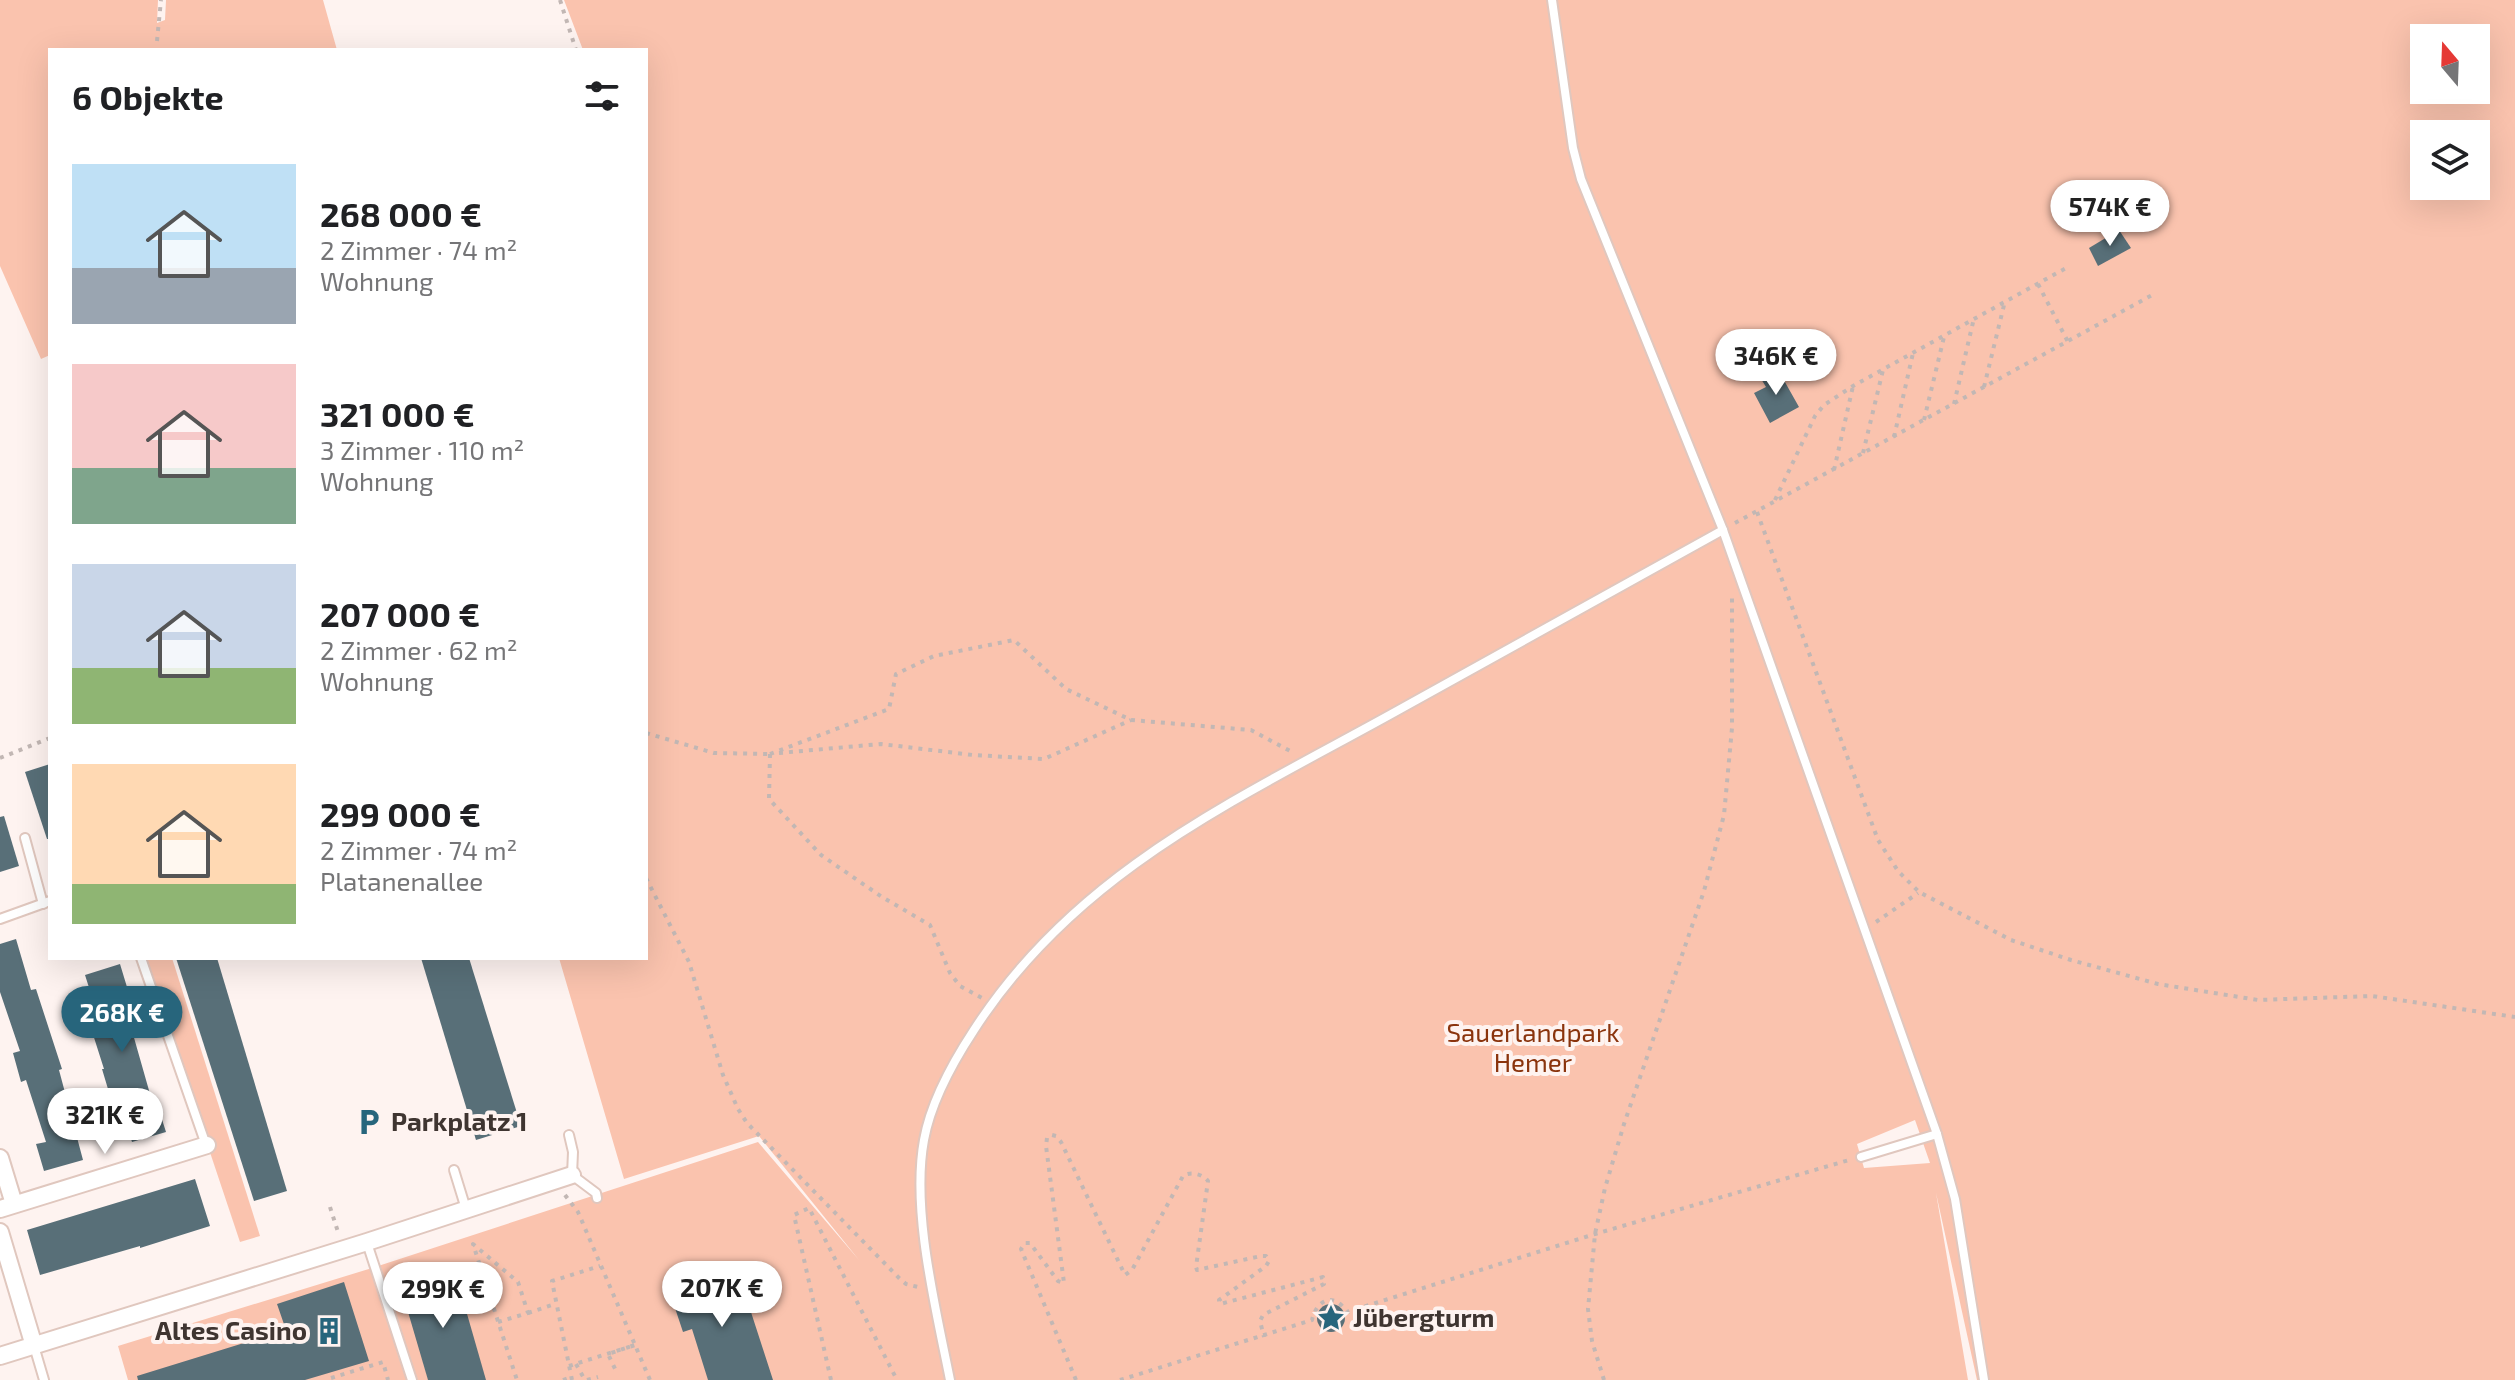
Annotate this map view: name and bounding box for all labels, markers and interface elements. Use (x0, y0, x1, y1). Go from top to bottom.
north arrow (2410, 24, 2490, 104)
map controls (2410, 24, 2490, 200)
icon: filters (580, 74, 624, 118)
text: 6 Objekte (72, 76, 224, 117)
button: layers (2410, 120, 2490, 200)
pin: 574K € (2045, 180, 2175, 248)
text: 574K € (2068, 190, 2152, 221)
text: 268 000 € (320, 193, 482, 234)
icon: home (136, 196, 232, 292)
text: 2 Zimmer · 74 m² (320, 234, 517, 265)
text: Wohnung (320, 265, 434, 296)
pin: 346K € (1711, 329, 1841, 397)
text: 346K € (1733, 339, 1819, 370)
text: 321 000 € (320, 393, 475, 434)
icon: home (136, 396, 232, 492)
text: 3 Zimmer · 110 m² (320, 434, 524, 465)
text: Wohnung (320, 465, 434, 496)
text: 207 000 € (320, 593, 480, 634)
icon: home (136, 596, 232, 692)
text: 2 Zimmer · 62 m² (320, 634, 518, 665)
text: Wohnung (320, 665, 434, 696)
text: 299 000 € (320, 793, 481, 834)
icon: home (136, 796, 232, 892)
text: 2 Zimmer · 74 m² (320, 834, 517, 865)
text: Platanenallee (320, 865, 483, 896)
pin: 268K € (57, 986, 187, 1054)
text: 268K € (79, 996, 165, 1027)
park label: Sauerlandpark Hemer (1446, 1016, 1620, 1077)
pin: 321K € (40, 1088, 170, 1156)
text: 321K € (65, 1098, 145, 1129)
place label: Parkplatz 1 (391, 1105, 528, 1136)
parking icon: Parkplatz 1 (354, 1107, 384, 1137)
pin: 207K € (657, 1261, 787, 1329)
pin: 299K € (378, 1262, 508, 1330)
text: 207K € (680, 1271, 764, 1302)
text: 299K € (401, 1272, 485, 1303)
place label: Jübergturm (1353, 1301, 1494, 1332)
place icon: Jübergturm (1316, 1303, 1346, 1333)
place label: Altes Casino (155, 1314, 307, 1345)
building icon: Altes Casino (314, 1316, 344, 1346)

